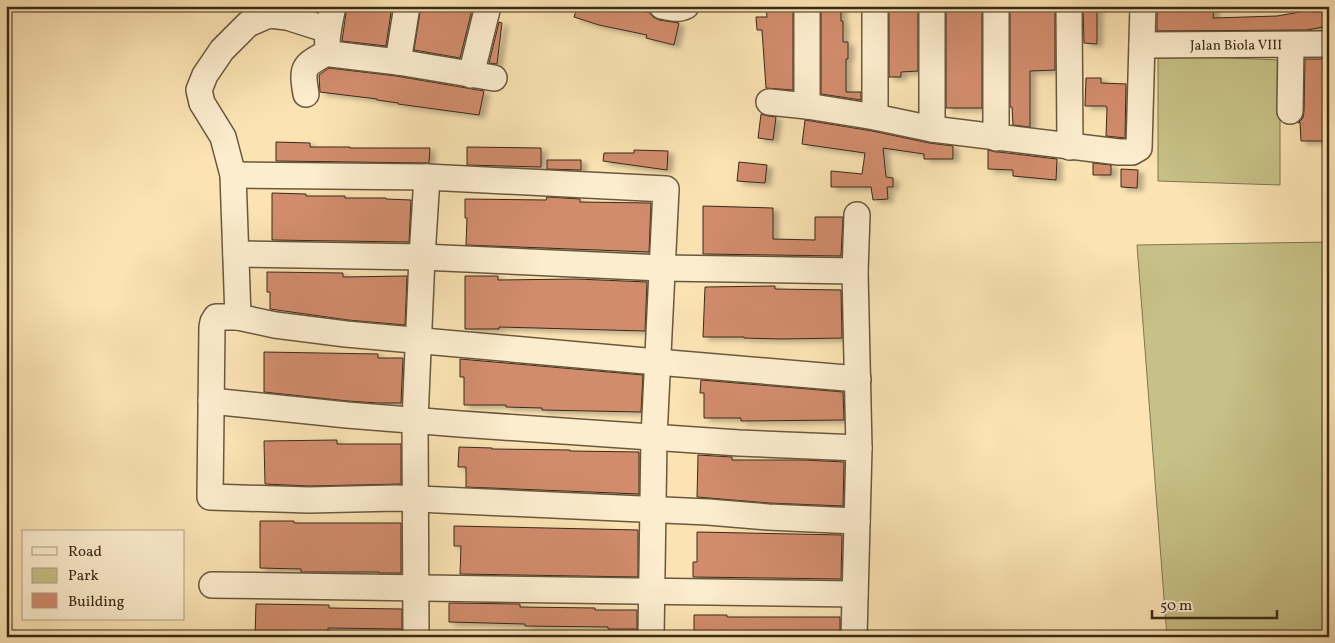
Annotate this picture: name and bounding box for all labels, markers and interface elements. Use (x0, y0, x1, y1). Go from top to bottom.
street label: Jalan Biola VIII (1190, 36, 1282, 56)
legend (22, 530, 185, 620)
text: Road (68, 542, 102, 563)
text: Park (68, 566, 99, 587)
scale bar (1152, 588, 1278, 620)
text: Building (68, 592, 125, 613)
text: 50 m (1160, 596, 1192, 617)

